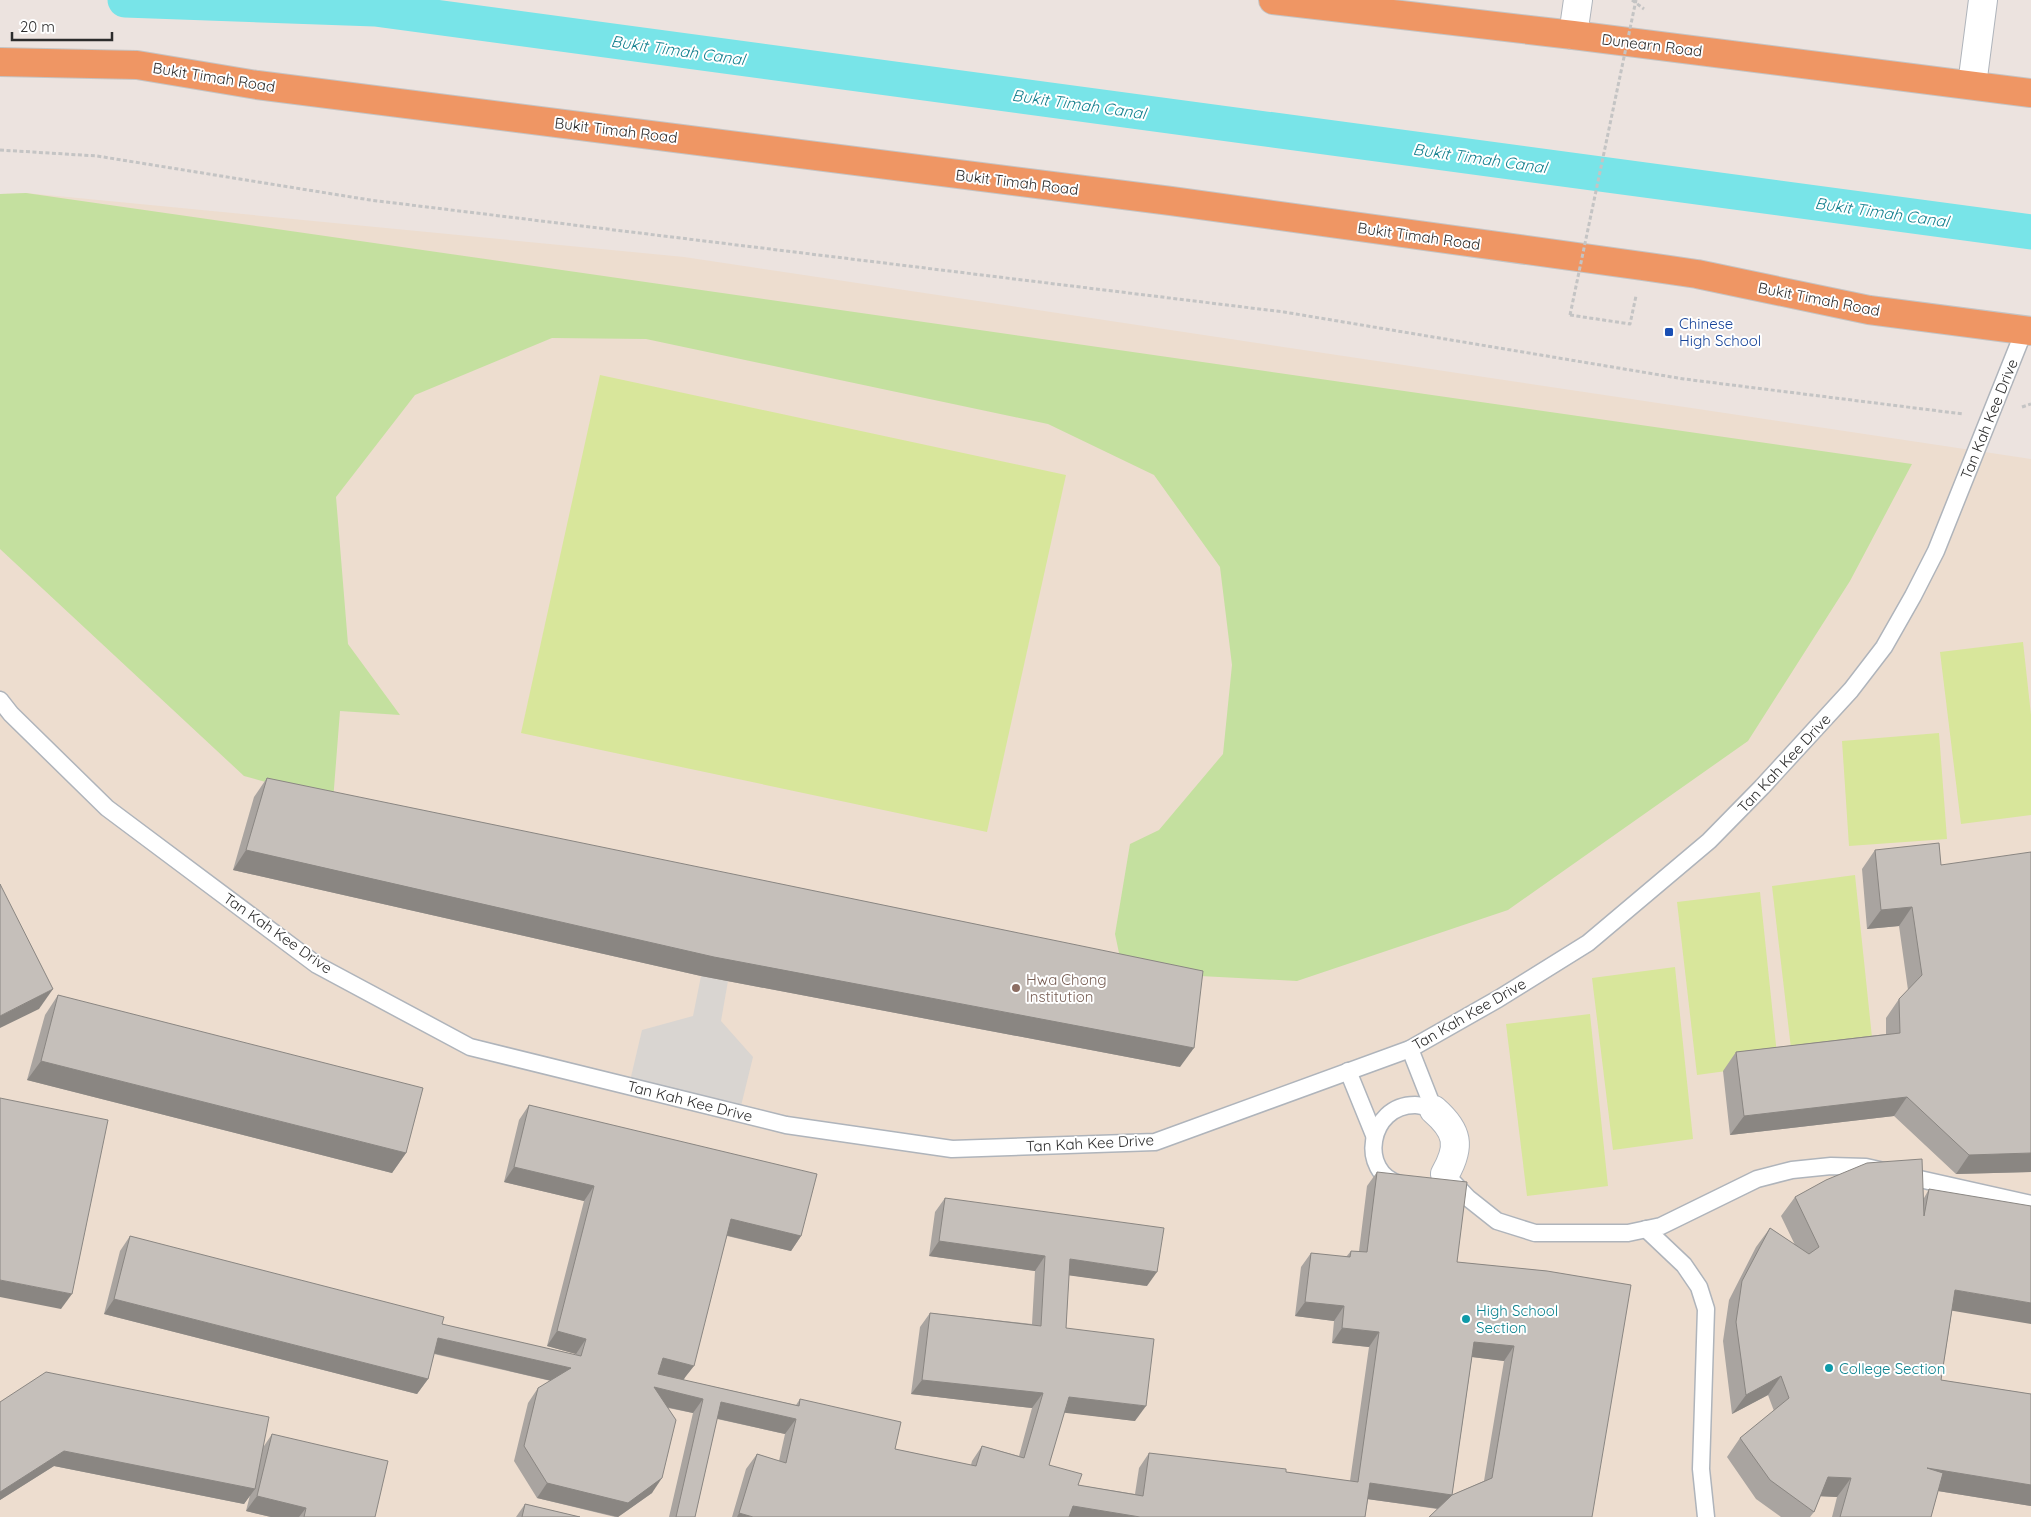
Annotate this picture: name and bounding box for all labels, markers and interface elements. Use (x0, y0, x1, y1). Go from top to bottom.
scale bar (12, 10, 112, 42)
text: 20 m (20, 17, 55, 36)
street label: Dunearn Road (1601, 29, 1703, 61)
water label: Bukit Timah Canal (610, 31, 748, 70)
street label: Bukit Timah Road (151, 58, 277, 96)
water label: Bukit Timah Canal (1011, 85, 1149, 124)
street label: Bukit Timah Road (554, 113, 678, 147)
water label: Bukit Timah Canal (1412, 139, 1550, 178)
street label: Bukit Timah Road (955, 165, 1079, 199)
water label: Bukit Timah Canal (1814, 193, 1952, 232)
street label: Bukit Timah Road (1356, 218, 1482, 254)
street label: Bukit Timah Road (1757, 278, 1881, 320)
place label: Chinese High School (1679, 314, 1761, 350)
marker: Chinese High School (1663, 326, 1675, 338)
street label: Tan Kah Kee Drive (1956, 356, 2022, 482)
street label: Tan Kah Kee Drive (1733, 710, 1835, 816)
street label: Tan Kah Kee Drive (220, 888, 336, 978)
place label: Hwa Chong Institution (1026, 970, 1107, 1006)
street label: Tan Kah Kee Drive (1409, 974, 1529, 1054)
marker: Hwa Chong Institution (1010, 982, 1022, 994)
street label: Tan Kah Kee Drive (625, 1076, 755, 1126)
street label: Tan Kah Kee Drive (1025, 1130, 1155, 1156)
place label: High School Section (1476, 1301, 1558, 1337)
marker: High School Section (1460, 1313, 1472, 1325)
place label: College Section (1839, 1359, 1945, 1378)
marker: College Section (1823, 1362, 1835, 1374)

